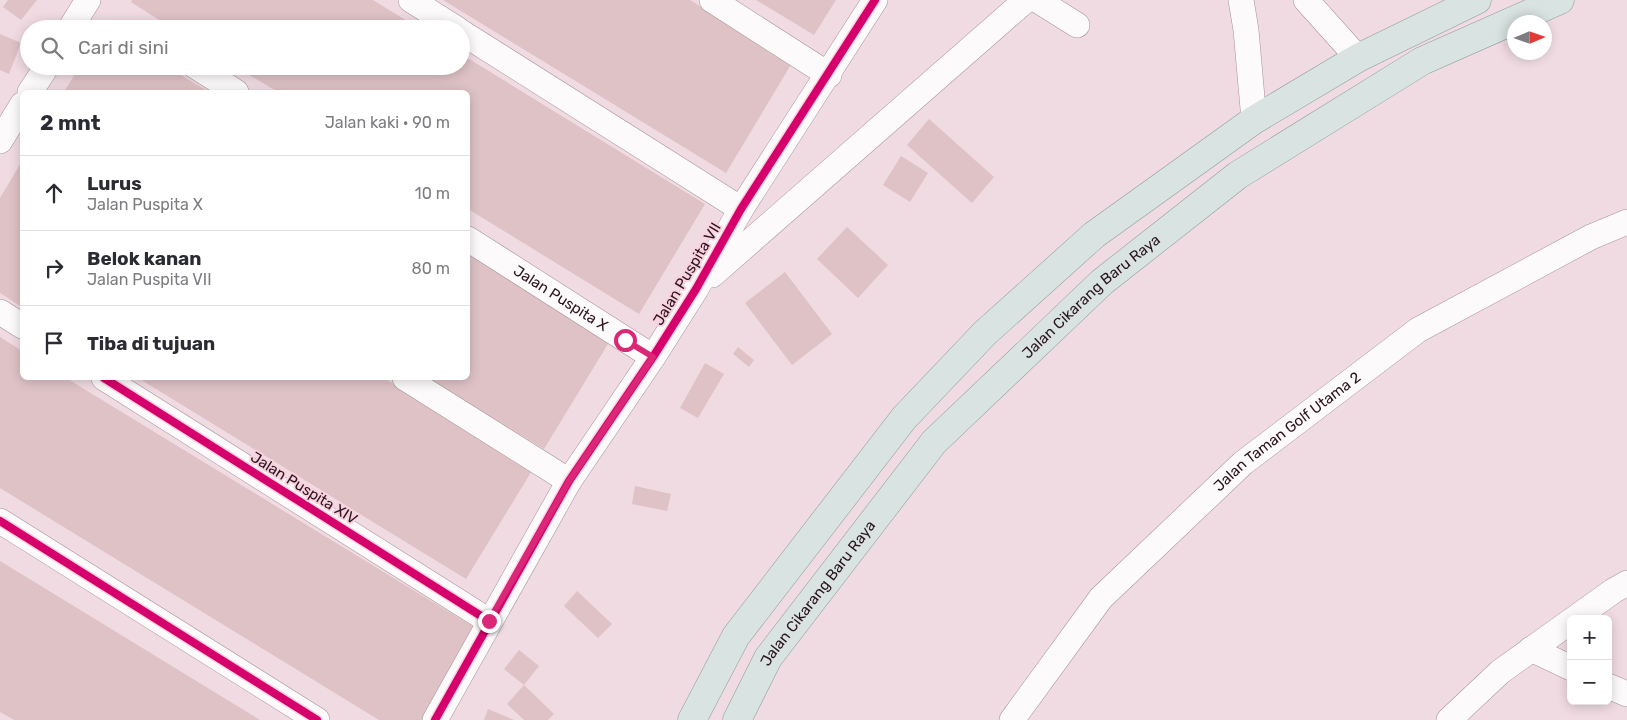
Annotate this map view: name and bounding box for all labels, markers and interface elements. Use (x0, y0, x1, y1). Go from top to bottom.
north arrow (1507, 15, 1552, 60)
search box (20, 20, 470, 75)
icon: search (38, 34, 66, 62)
text: Cari di sini (78, 36, 169, 59)
text: 2 mnt (40, 110, 101, 135)
text: Jalan kaki · 90 m (325, 113, 450, 132)
text: Lurus (87, 172, 142, 195)
icon: ahead (40, 179, 68, 207)
text: 10 m (415, 184, 450, 203)
text: Jalan Puspita X (87, 195, 203, 214)
street label: Jalan Puspita VII (649, 219, 725, 329)
street label: Jalan Cikarang Baru Raya (1018, 231, 1164, 362)
text: Belok kanan (87, 247, 202, 270)
icon: right (40, 254, 68, 282)
text: 80 m (412, 259, 450, 278)
street label: Jalan Puspita X (510, 261, 612, 335)
text: Jalan Puspita VII (87, 270, 212, 289)
icon: arrive (40, 329, 68, 357)
route start (614, 329, 637, 352)
text: Tiba di tujuan (87, 332, 215, 355)
street label: Jalan Taman Golf Utama 2 (1210, 368, 1364, 495)
street label: Jalan Puspita XIV (247, 448, 361, 528)
street label: Jalan Cikarang Baru Raya (757, 517, 879, 669)
route end (478, 610, 501, 633)
map controls (1567, 615, 1612, 705)
button: + (1567, 615, 1612, 660)
button: − (1567, 660, 1612, 705)

